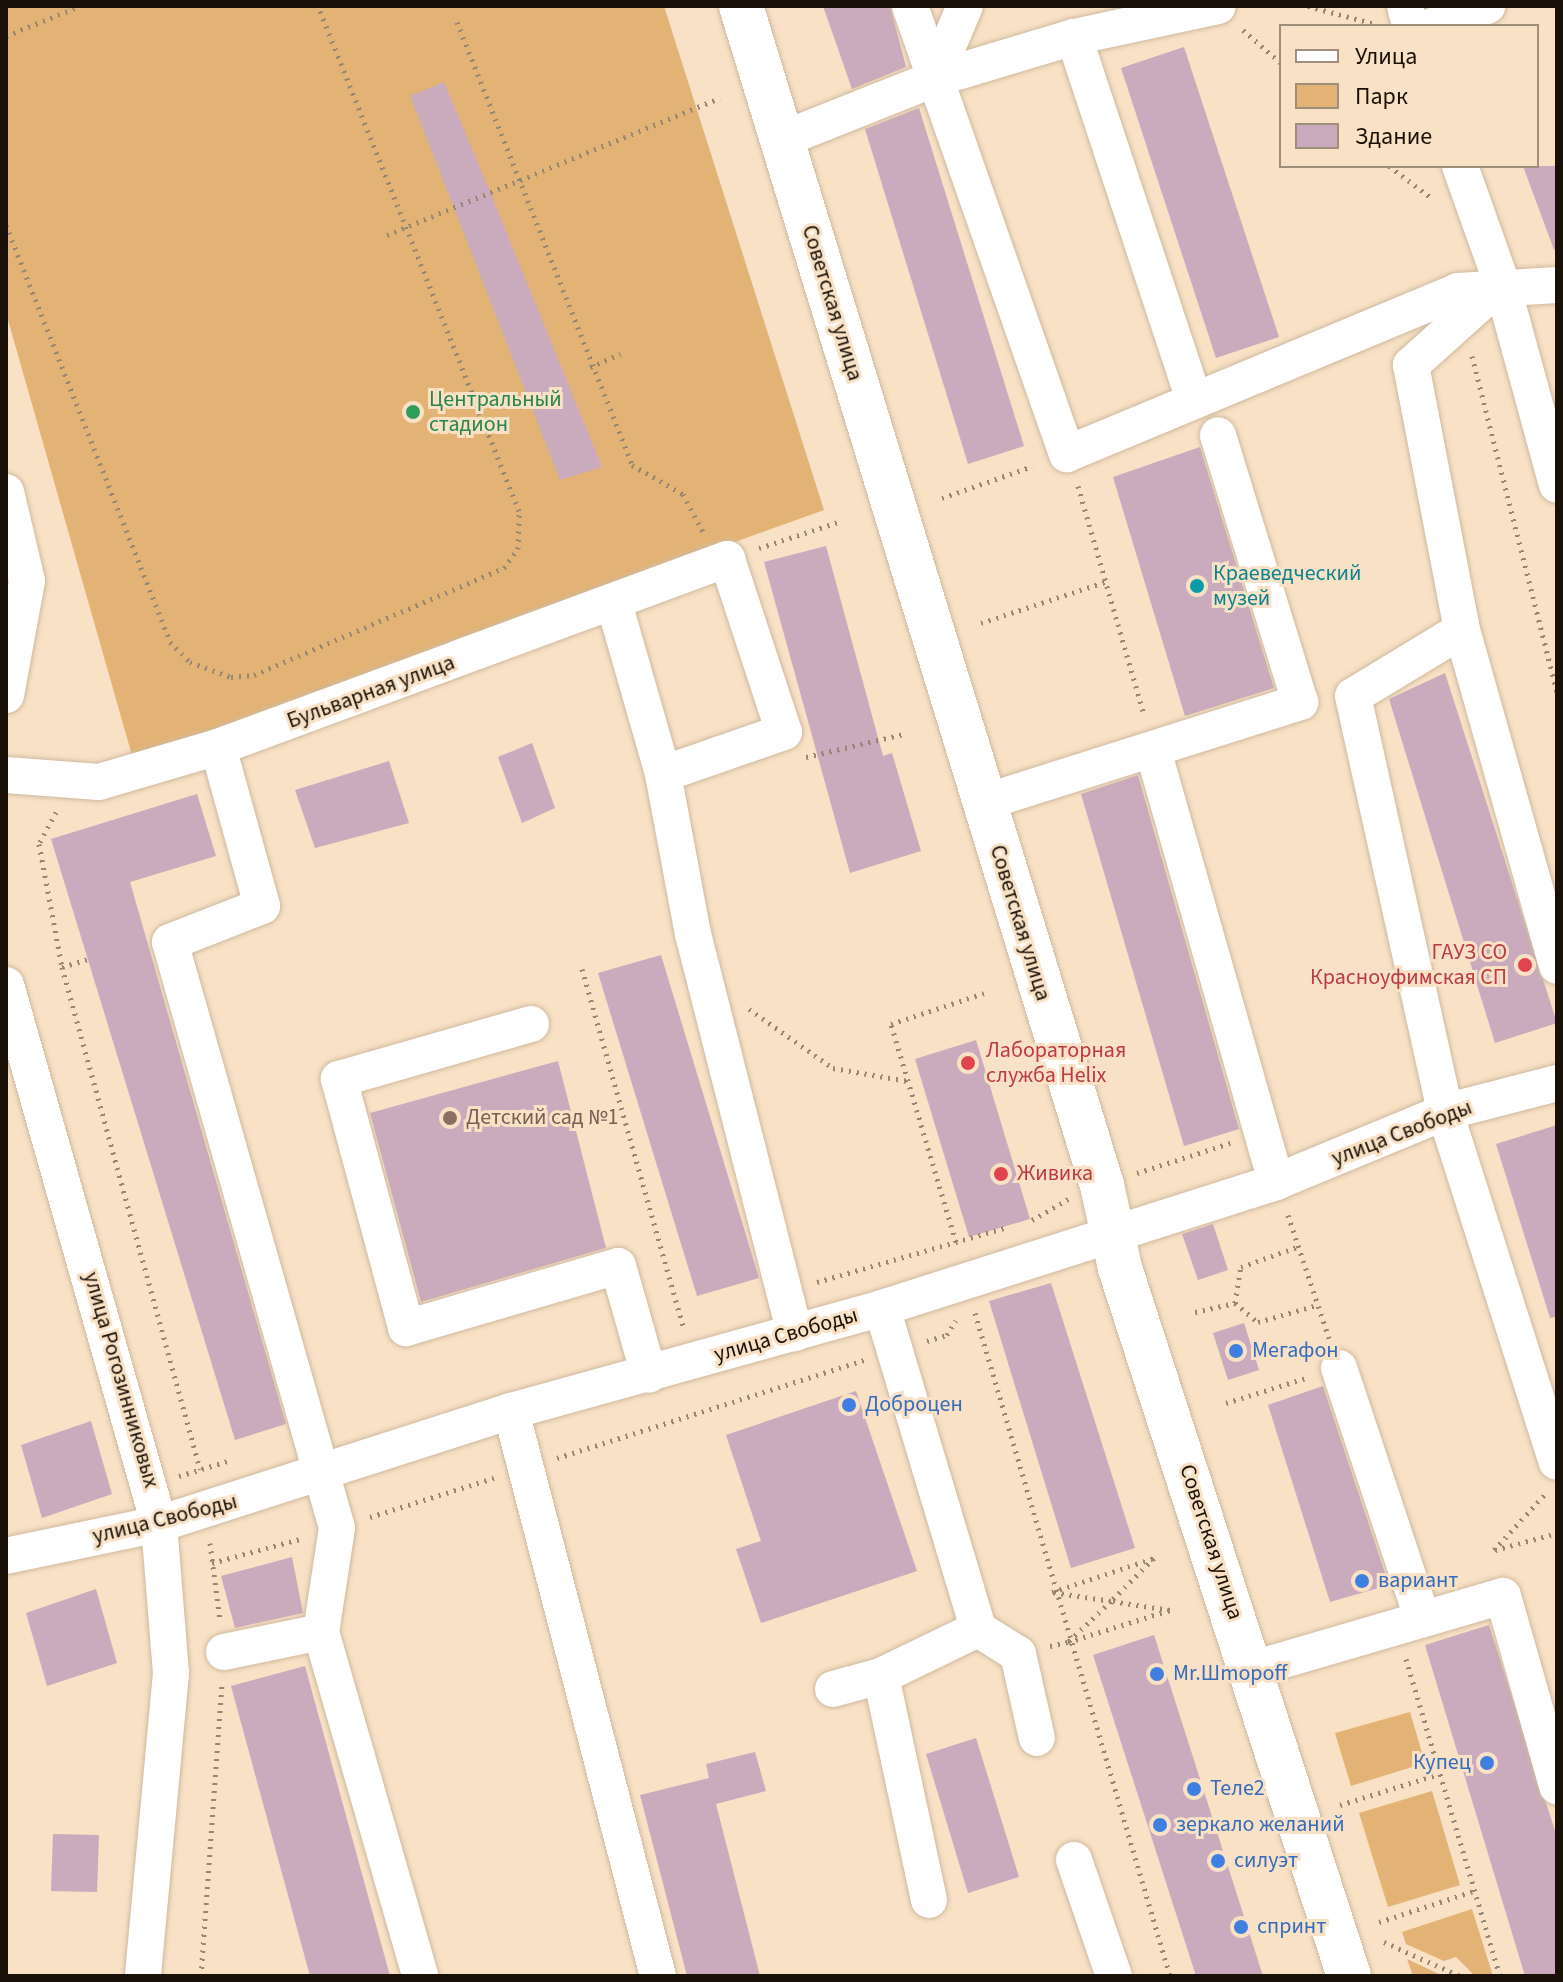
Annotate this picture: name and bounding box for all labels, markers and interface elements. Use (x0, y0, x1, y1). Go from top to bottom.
legend (1279, 24, 1539, 168)
text: Улица (1355, 39, 1417, 74)
text: Парк (1355, 79, 1408, 114)
text: Здание (1355, 119, 1432, 154)
street label: Советская улица (796, 222, 868, 384)
place label: Центральный стадион (429, 386, 562, 438)
marker: Центральный стадион (404, 403, 422, 421)
place label: Краеведческий музей (1213, 560, 1361, 612)
marker: Краеведческий музей (1188, 577, 1206, 595)
street label: Бульварная улица (284, 649, 458, 735)
street label: Советская улица (984, 842, 1056, 1004)
place label: ГАУЗ СО Красноуфимская СП (1310, 939, 1507, 990)
marker: ГАУЗ СО Красноуфимская СП (1514, 954, 1536, 976)
place label: Лабораторная служба Helix (986, 1037, 1126, 1088)
marker: Лабораторная служба Helix (957, 1052, 979, 1074)
street label: улица Свободы (1328, 1094, 1476, 1172)
place label: Детский сад №1 (466, 1105, 618, 1131)
marker: Детский сад №1 (441, 1109, 459, 1127)
place label: Живика (1017, 1161, 1093, 1187)
marker: Живика (992, 1165, 1010, 1183)
street label: улица Рогозинниковых (78, 1269, 164, 1491)
street label: улица Свободы (711, 1302, 861, 1368)
place label: Мегафон (1252, 1338, 1339, 1364)
marker: Мегафон (1227, 1342, 1245, 1360)
place label: Доброцен (865, 1392, 963, 1418)
marker: Доброцен (840, 1396, 858, 1414)
street label: Советская улица (1174, 1461, 1248, 1623)
street label: улица Свободы (90, 1488, 240, 1550)
place label: вариант (1378, 1568, 1458, 1594)
marker: вариант (1353, 1572, 1371, 1590)
place label: Mr.Шmopoff (1173, 1661, 1287, 1687)
marker: Mr.Шmopoff (1148, 1665, 1166, 1683)
place label: Купец (1413, 1750, 1471, 1776)
marker: Купец (1478, 1754, 1496, 1772)
place label: Теле2 (1210, 1776, 1265, 1802)
marker: Теле2 (1185, 1780, 1203, 1798)
place label: зеркало желаний (1176, 1812, 1345, 1838)
marker: зеркало желаний (1151, 1816, 1169, 1834)
place label: силуэт (1234, 1848, 1298, 1874)
marker: силуэт (1209, 1852, 1227, 1870)
place label: спринт (1257, 1914, 1326, 1940)
marker: спринт (1232, 1918, 1250, 1936)

